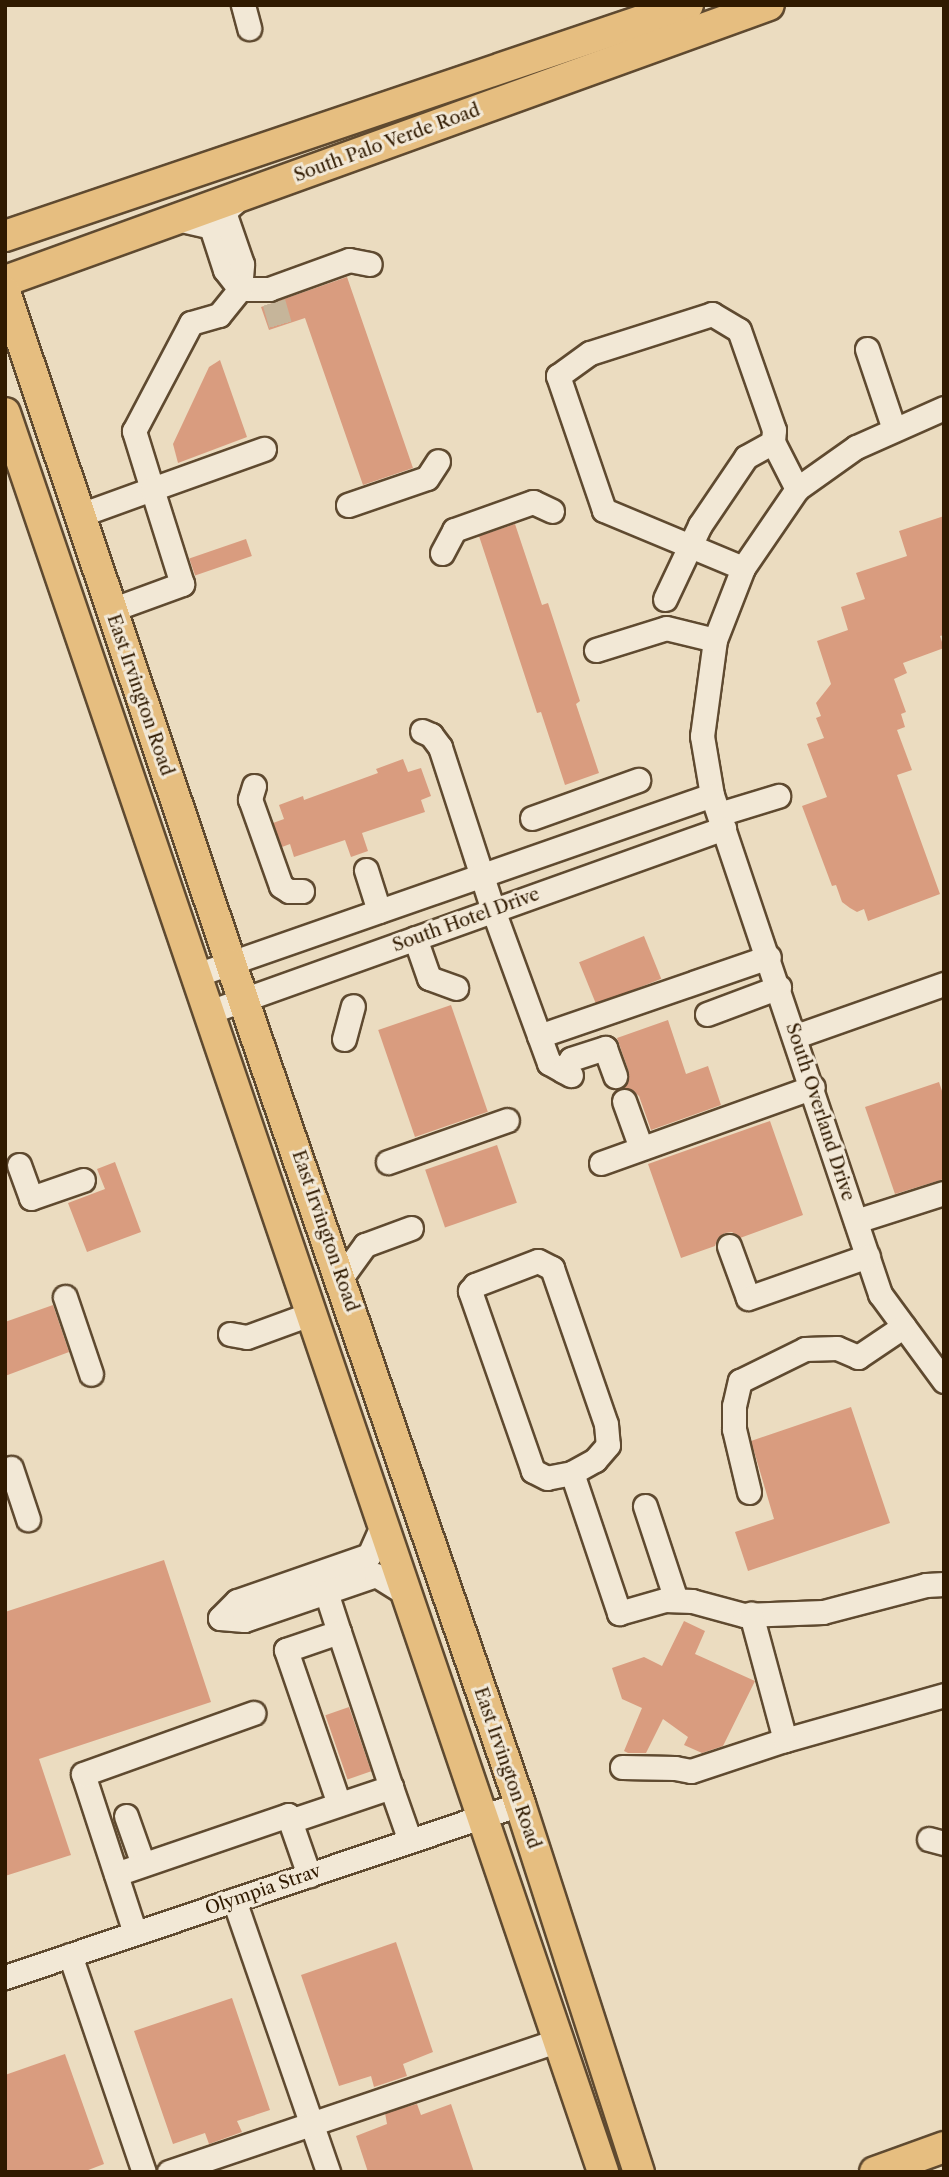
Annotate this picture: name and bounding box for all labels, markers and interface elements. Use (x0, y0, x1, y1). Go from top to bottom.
street label: South Palo Verde Road (291, 99, 483, 187)
street label: East Irvington Road (102, 612, 178, 778)
street label: South Hotel Drive (390, 883, 542, 957)
street label: South Overland Drive (781, 1020, 859, 1204)
street label: East Irvington Road (287, 1148, 363, 1314)
street label: East Irvington Road (469, 1685, 545, 1851)
street label: Olympia Strav (202, 1860, 324, 1920)

